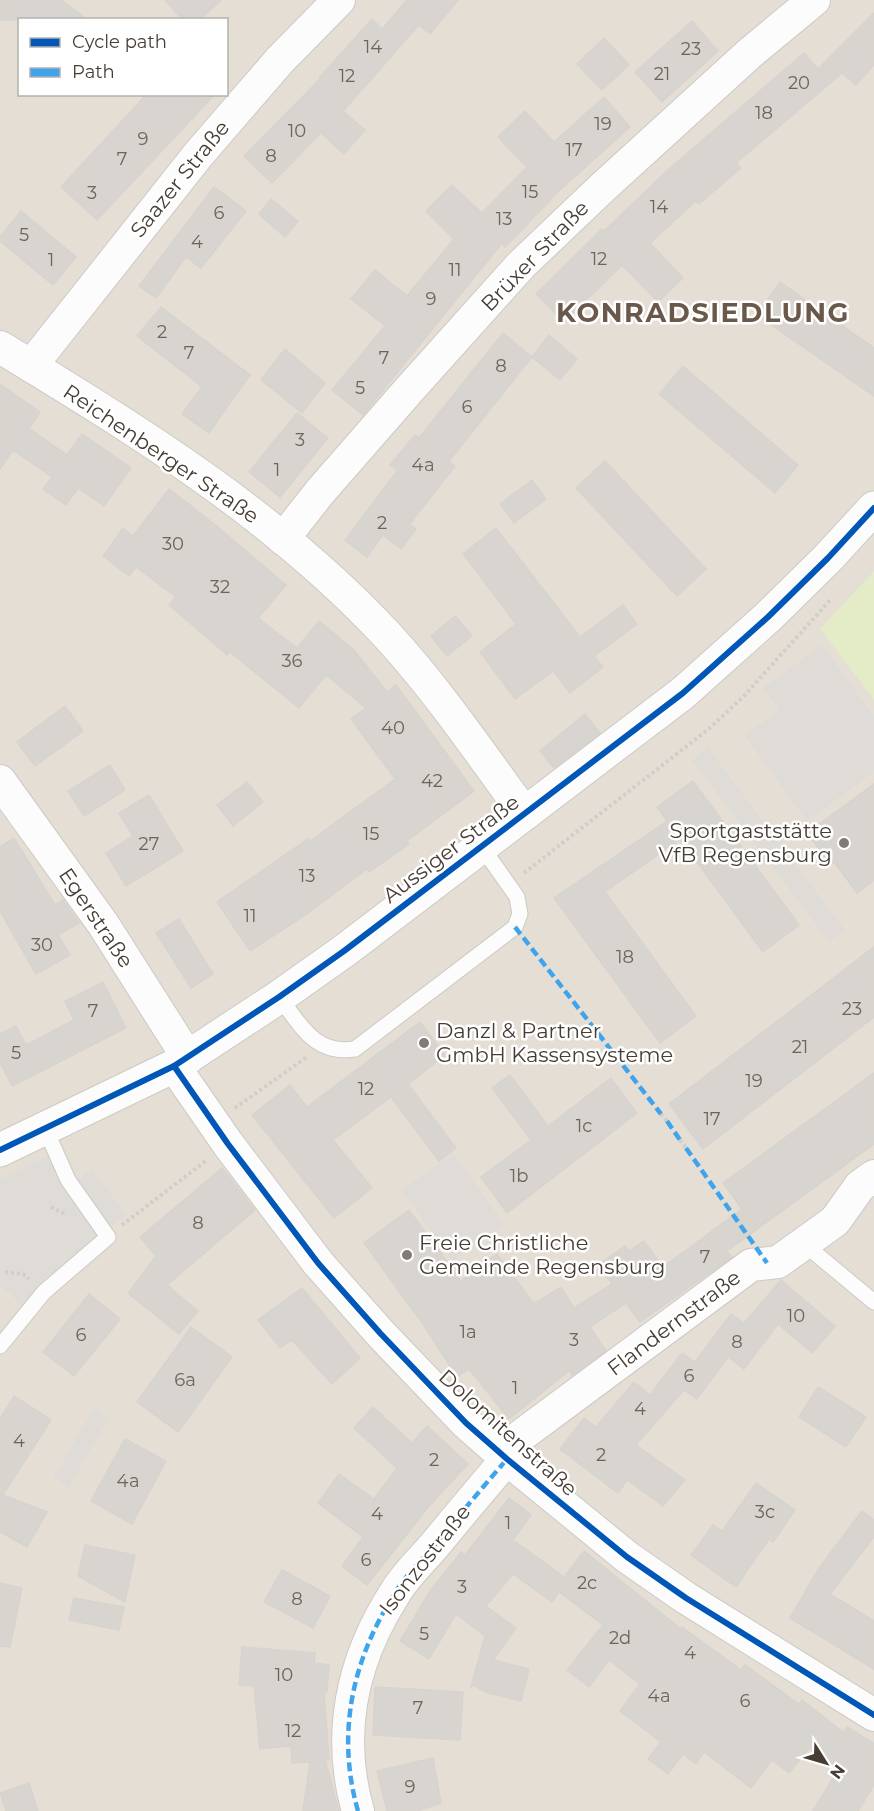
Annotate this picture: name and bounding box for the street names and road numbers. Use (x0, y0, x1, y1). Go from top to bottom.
street label: Saazer Straße (125, 115, 234, 242)
street label: Brüxer Straße (476, 195, 594, 316)
street label: Reichenberger Straße (59, 379, 264, 528)
street label: Aussiger Straße (378, 789, 524, 908)
street label: Egerstraße (54, 863, 139, 972)
street label: Flandernstraße (602, 1264, 745, 1381)
street label: Dolomitenstraße (434, 1364, 583, 1501)
street label: Isonzostraße (374, 1500, 475, 1620)

